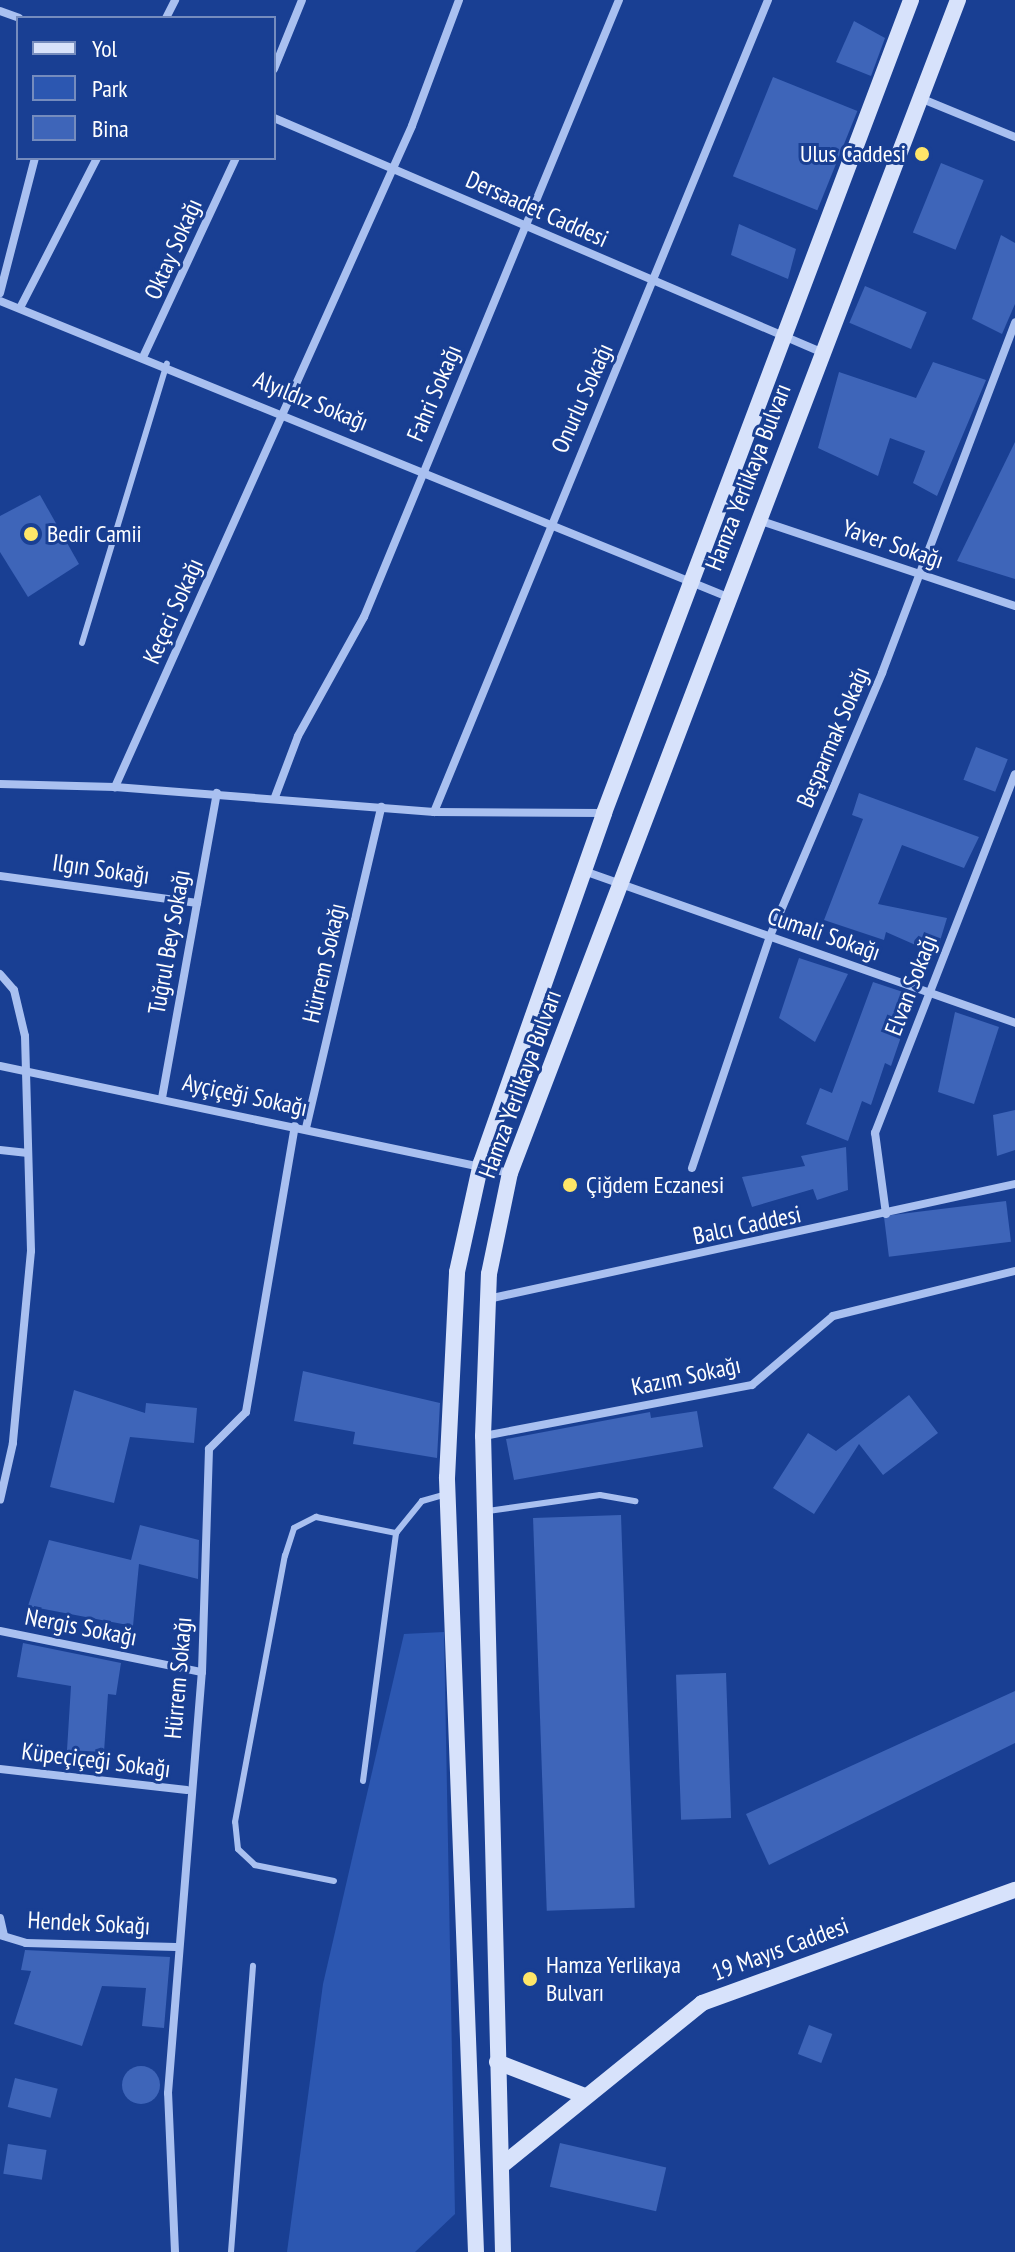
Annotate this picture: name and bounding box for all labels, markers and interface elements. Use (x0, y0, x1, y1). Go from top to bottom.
legend (16, 16, 276, 160)
text: Yol (92, 33, 117, 64)
text: Park (92, 73, 128, 104)
text: Bina (92, 113, 129, 144)
place label: Ulus Caddesi (800, 140, 906, 168)
marker: Ulus Caddesi (913, 145, 931, 163)
street label: Dersaadet Caddesi (461, 165, 613, 253)
street label: Oktay Sokağı (138, 194, 208, 304)
street label: Onurlu Sokağı (545, 339, 619, 457)
street label: Fahri Sokağı (401, 340, 467, 446)
street label: Alyıldız Sokağı (249, 365, 373, 437)
street label: Hamza Yerlikaya Bulvarı (699, 379, 797, 575)
street label: Yaver Sokağı (839, 513, 947, 575)
place label: Bedir Camii (47, 520, 142, 548)
marker: Bedir Camii (22, 525, 40, 543)
street label: Keçeci Sokağı (137, 554, 209, 668)
street label: Beşparmak Sokağı (790, 662, 876, 812)
street label: Ilgın Sokağı (51, 848, 151, 890)
street label: Tuğrul Bey Sokağı (142, 867, 196, 1017)
street label: Hürrem Sokağı (296, 900, 352, 1026)
street label: Cumali Sokağı (764, 901, 884, 967)
street label: Elvan Sokağı (879, 931, 943, 1039)
street label: Hamza Yerlikaya Bulvarı (473, 986, 567, 1182)
street label: Ayçiçeği Sokağı (180, 1068, 310, 1122)
place label: Çiğdem Eczanesi (586, 1171, 724, 1199)
marker: Çiğdem Eczanesi (561, 1176, 579, 1194)
street label: Balcı Caddesi (690, 1200, 804, 1250)
street label: Kazım Sokağı (629, 1350, 743, 1402)
street label: Nergis Sokağı (23, 1602, 139, 1652)
street label: Hürrem Sokağı (158, 1616, 198, 1740)
street label: Küpeçiçeği Sokağı (20, 1737, 172, 1783)
street label: Hendek Sokağı (27, 1905, 151, 1941)
street label: 19 Mayıs Caddesi (708, 1911, 852, 1987)
place label: Hamza Yerlikaya Bulvarı (546, 1951, 681, 2007)
marker: Hamza Yerlikaya Bulvarı (521, 1970, 539, 1988)

